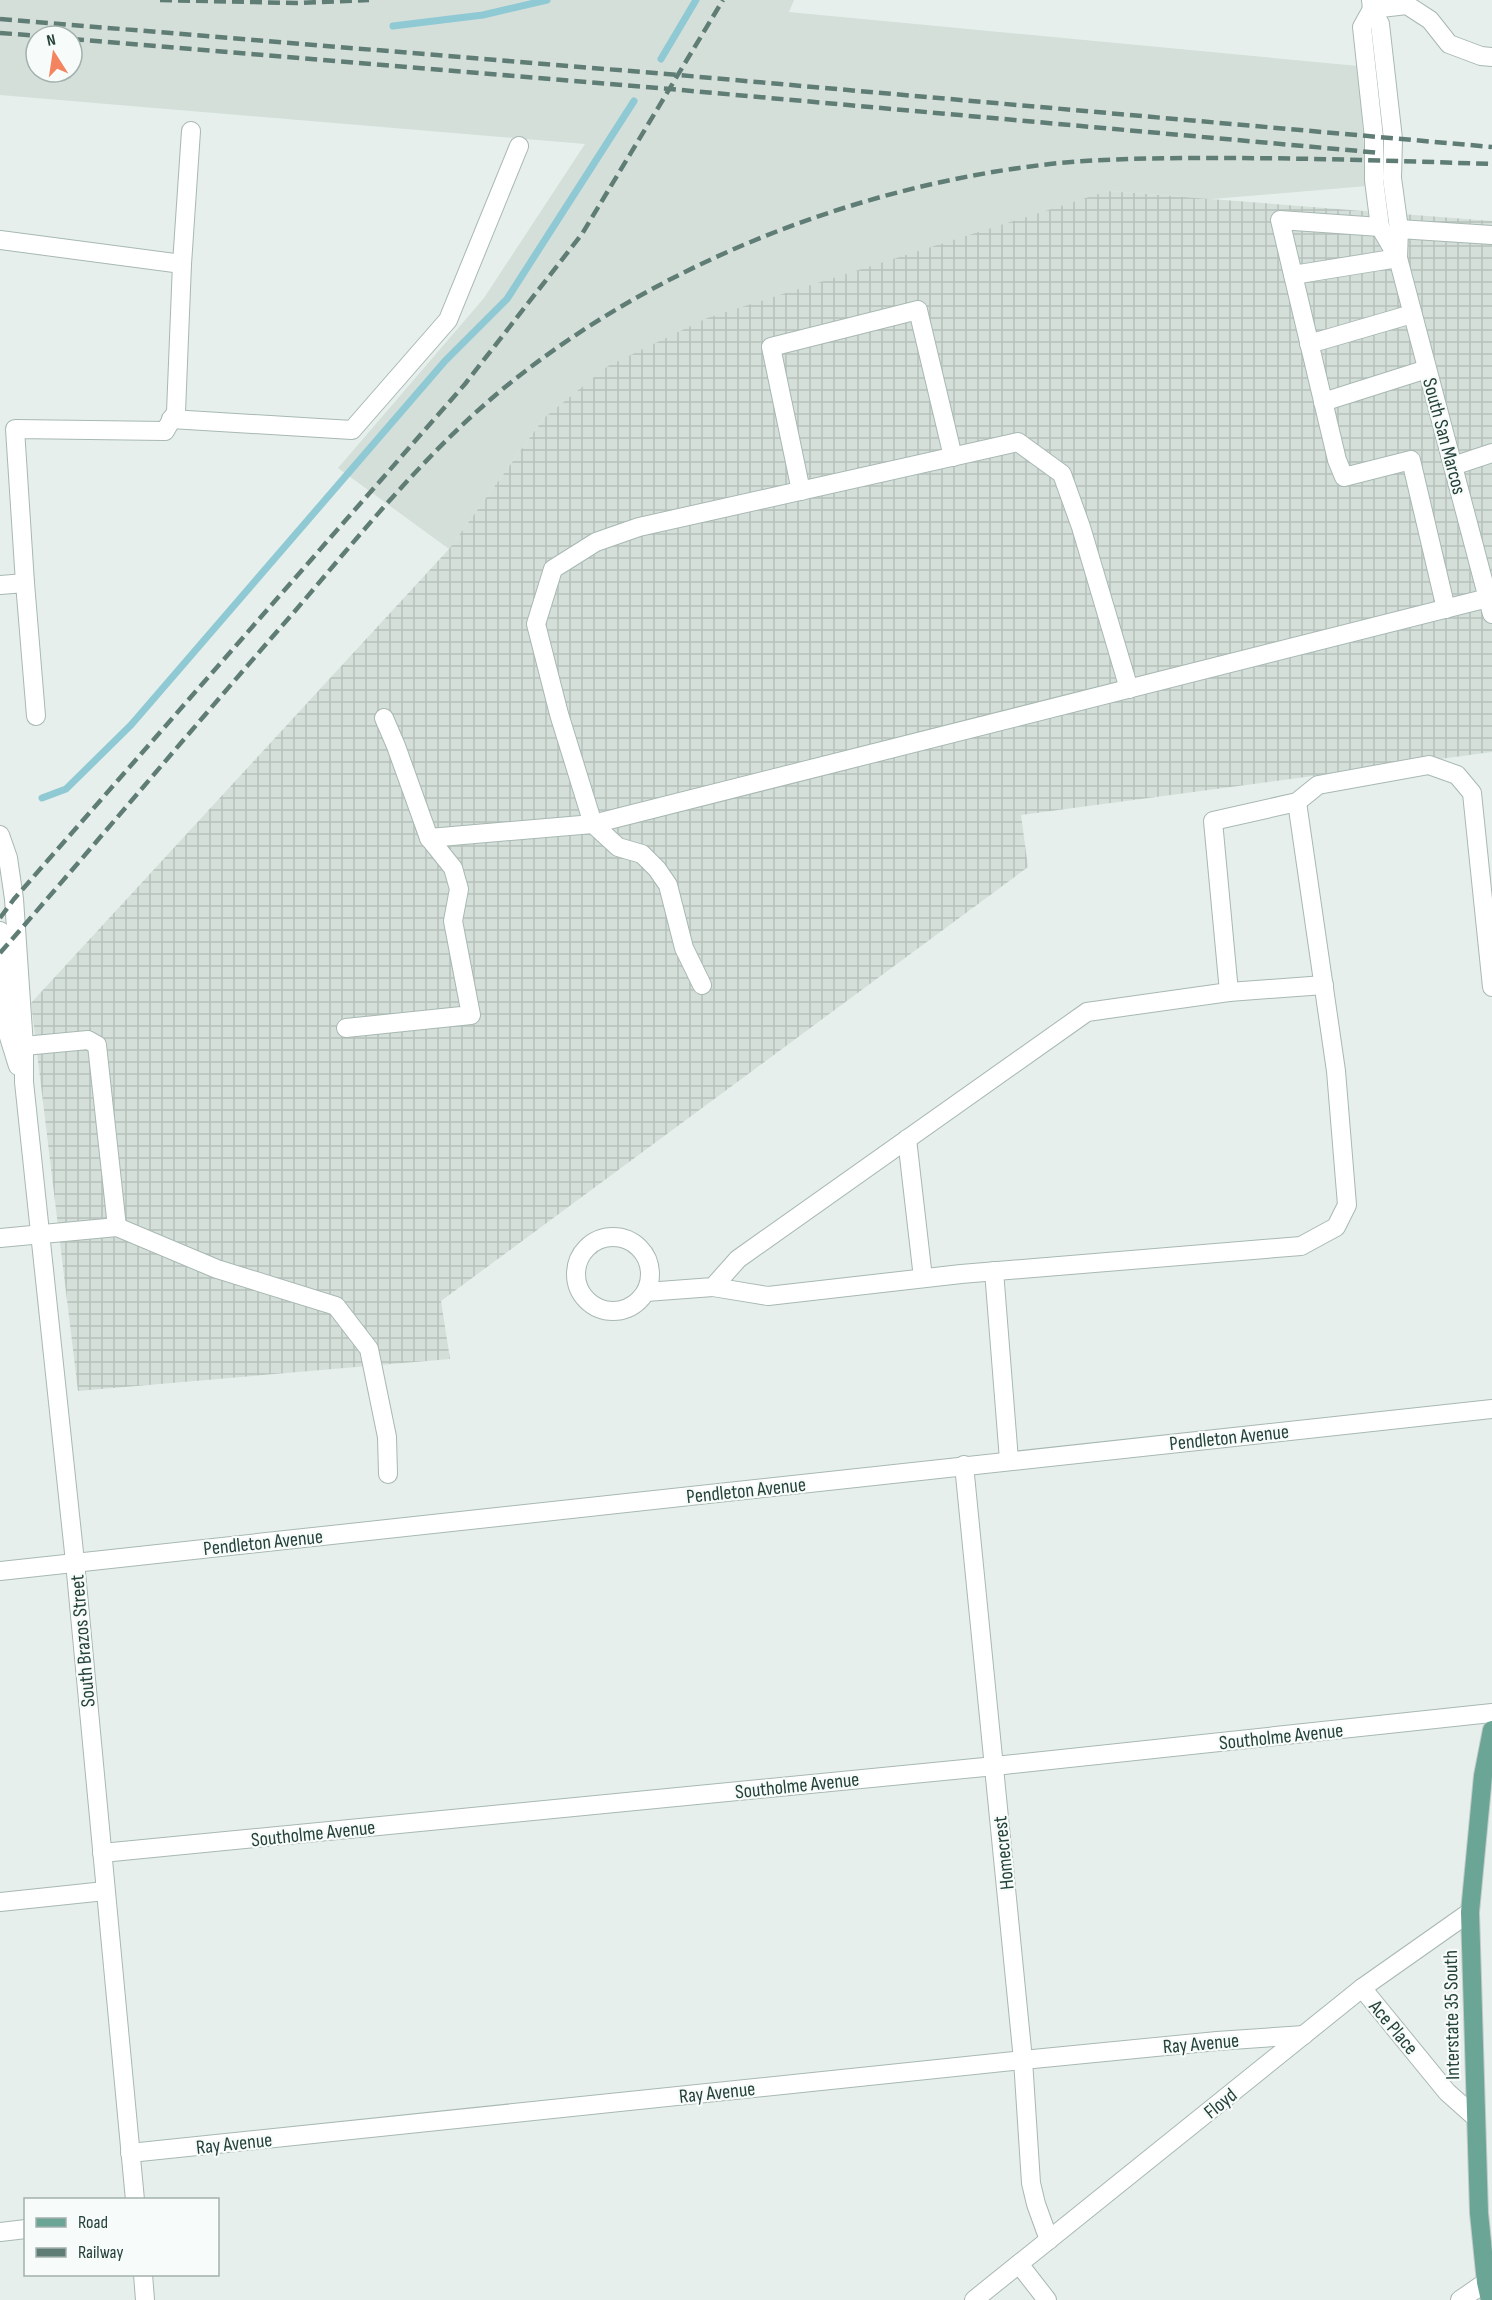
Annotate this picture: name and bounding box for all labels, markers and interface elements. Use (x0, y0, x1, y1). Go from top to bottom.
north arrow (24, 24, 84, 84)
text: N (45, 31, 57, 51)
street label: South San Marcos (1417, 375, 1471, 497)
street label: Pendleton Avenue (1168, 1420, 1290, 1456)
street label: Pendleton Avenue (685, 1473, 807, 1509)
street label: Pendleton Avenue (202, 1525, 324, 1561)
street label: South Brazos Street (65, 1574, 101, 1708)
street label: Southolme Avenue (1218, 1719, 1344, 1755)
street label: Southolme Avenue (734, 1768, 860, 1804)
street label: Homecrest (988, 1815, 1020, 1891)
street label: Southolme Avenue (250, 1816, 376, 1852)
street label: Interstate 35 South (1439, 1950, 1465, 2080)
street label: Ace Place (1363, 1995, 1423, 2060)
street label: Ray Avenue (1162, 2029, 1240, 2059)
street label: Ray Avenue (678, 2077, 756, 2109)
street label: Floyd (1199, 2083, 1242, 2124)
street label: Ray Avenue (195, 2128, 273, 2160)
legend (24, 2198, 219, 2276)
text: Road (78, 2212, 108, 2233)
text: Railway (78, 2242, 123, 2263)

